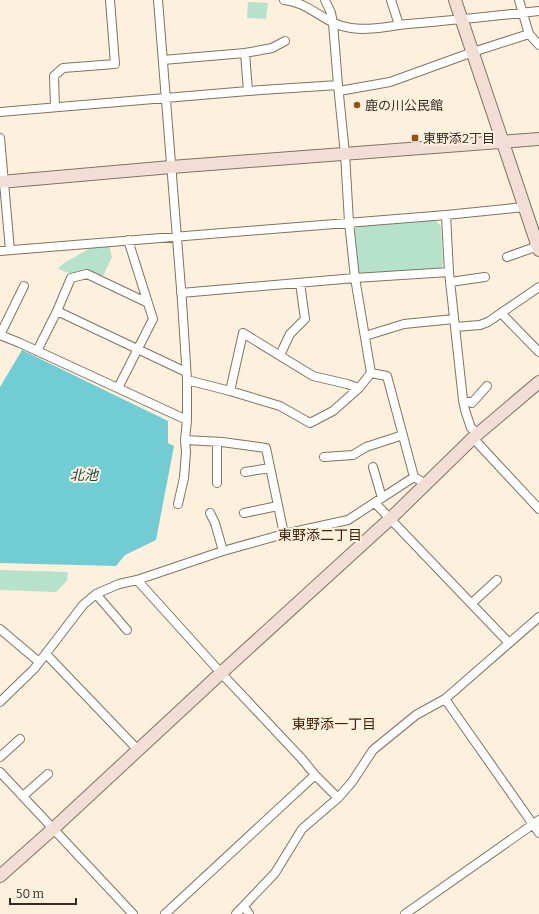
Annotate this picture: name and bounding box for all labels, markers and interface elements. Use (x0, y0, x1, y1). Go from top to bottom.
place label: 鹿の川公民館 (365, 98, 443, 113)
marker: 鹿の川公民館 (352, 100, 362, 110)
place label: 東野添2丁目 (423, 131, 495, 146)
marker: 東野添2丁目 (410, 133, 420, 143)
water label: 北池 (70, 467, 100, 484)
district label: 東野添二丁目 (278, 527, 362, 544)
district label: 東野添一丁目 (292, 716, 376, 733)
scale bar (10, 880, 76, 906)
text: 50 m (16, 887, 45, 901)

